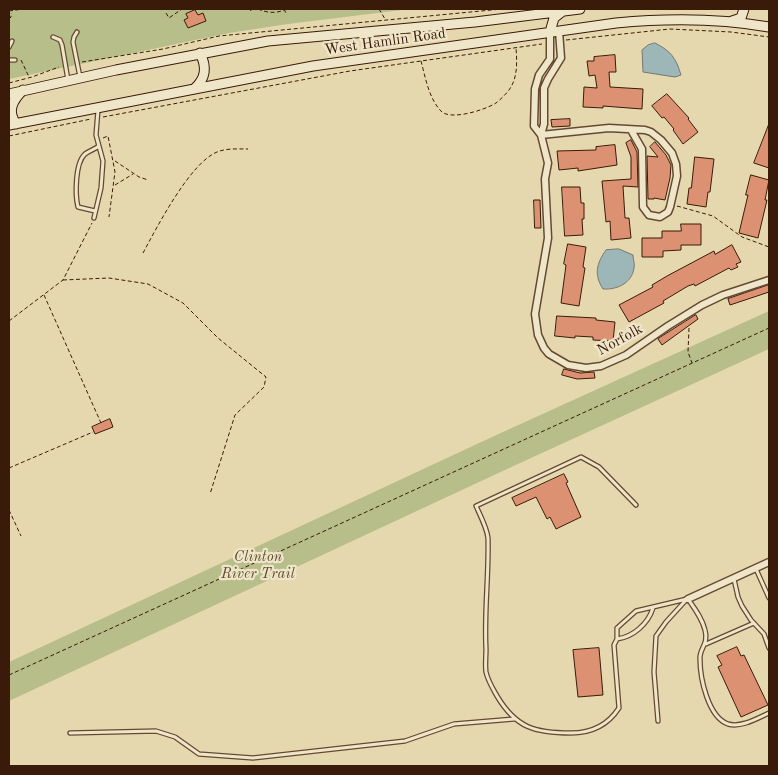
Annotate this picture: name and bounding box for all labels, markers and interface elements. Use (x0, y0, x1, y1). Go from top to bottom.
street label: West Hamlin Road (323, 25, 447, 59)
street label: Norfolk (594, 320, 646, 360)
park label: Clinton River Trail (221, 548, 295, 583)

